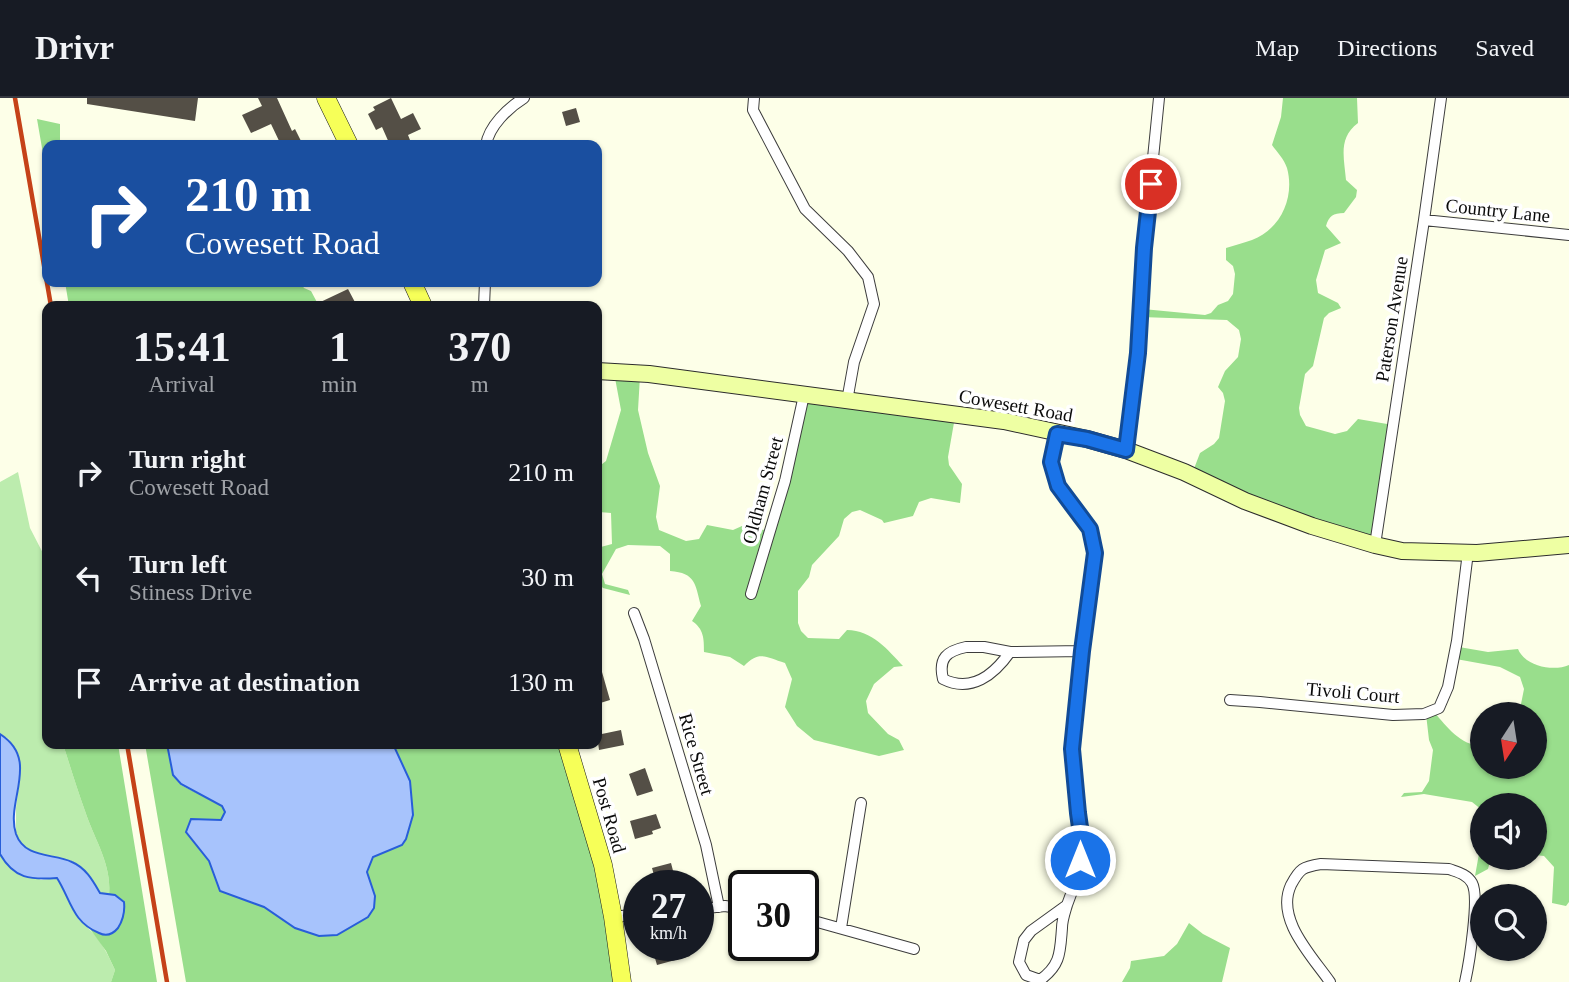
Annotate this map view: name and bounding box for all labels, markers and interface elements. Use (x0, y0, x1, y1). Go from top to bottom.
text: Drivr (35, 30, 114, 66)
text: Map (1255, 35, 1299, 61)
text: Directions (1337, 35, 1437, 61)
text: Saved (1475, 35, 1534, 61)
pin (1121, 154, 1181, 214)
icon: arrive (1132, 165, 1170, 203)
text: 210 m (185, 167, 312, 222)
icon: right (70, 168, 161, 259)
street label: Country Lane (1445, 195, 1551, 226)
text: Cowesett Road (185, 225, 380, 261)
street label: Paterson Avenue (1371, 255, 1412, 383)
text: 15:41 (133, 324, 231, 370)
text: 1 (329, 324, 350, 370)
text: 370 (448, 324, 511, 370)
text: Arrival (149, 372, 215, 397)
text: min (322, 372, 357, 397)
text: m (471, 372, 489, 397)
street label: Cowesett Road (957, 385, 1075, 426)
street label: Oldham Street (738, 433, 787, 546)
text: Turn right (129, 445, 246, 474)
icon: right (70, 454, 108, 492)
text: 210 m (508, 458, 574, 487)
text: Cowesett Road (129, 475, 269, 500)
text: Turn left (129, 550, 227, 579)
icon: left (70, 559, 108, 597)
text: 30 m (521, 563, 574, 592)
text: Stiness Drive (129, 580, 252, 605)
icon: arrive (70, 664, 108, 702)
text: Arrive at destination (129, 668, 360, 697)
text: 130 m (508, 668, 574, 697)
street label: Tivoli Court (1305, 678, 1401, 707)
north arrow (1470, 702, 1547, 779)
map controls (1470, 702, 1547, 961)
street label: Rice Street (675, 711, 718, 798)
street label: Post Road (589, 775, 630, 856)
button: sound (1470, 793, 1547, 870)
position arrow (1043, 823, 1117, 897)
speed limit sign: 30 (728, 870, 819, 961)
button: search (1470, 884, 1547, 961)
text: 27 (651, 887, 686, 926)
text: km/h (650, 923, 687, 943)

